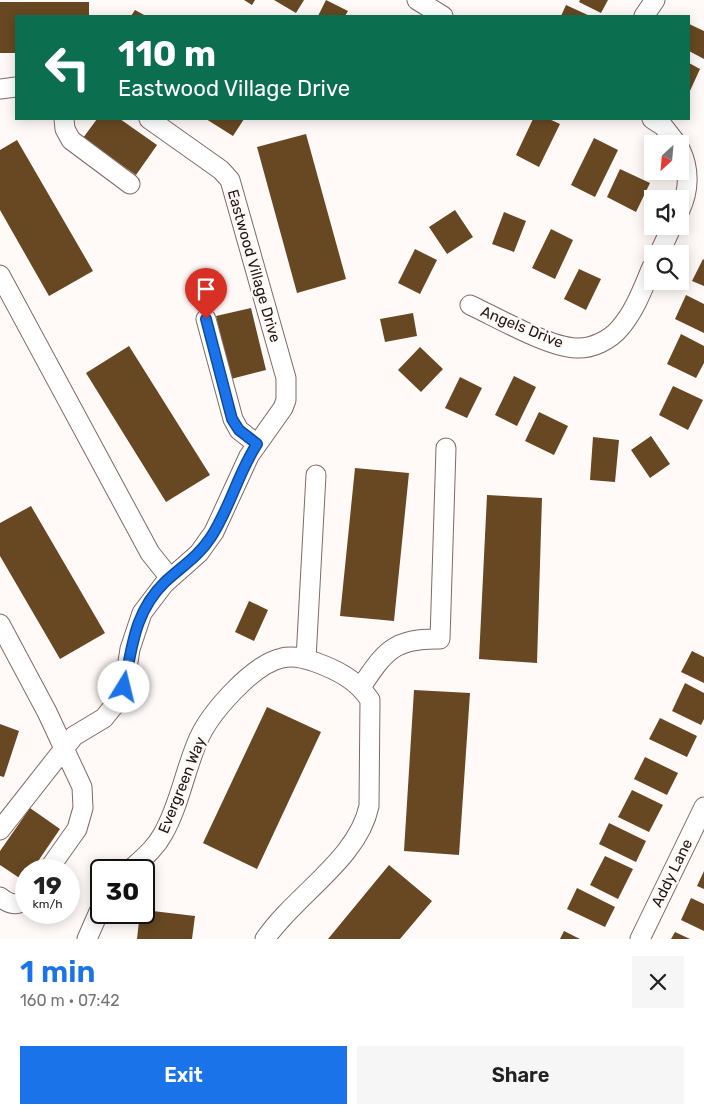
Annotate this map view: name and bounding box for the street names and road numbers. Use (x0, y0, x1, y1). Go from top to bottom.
street label: Eastwood Village Drive (224, 187, 284, 345)
street label: Angels Drive (478, 302, 566, 352)
street label: Evergreen Way (154, 734, 210, 836)
street label: Addy Lane (648, 836, 696, 910)

